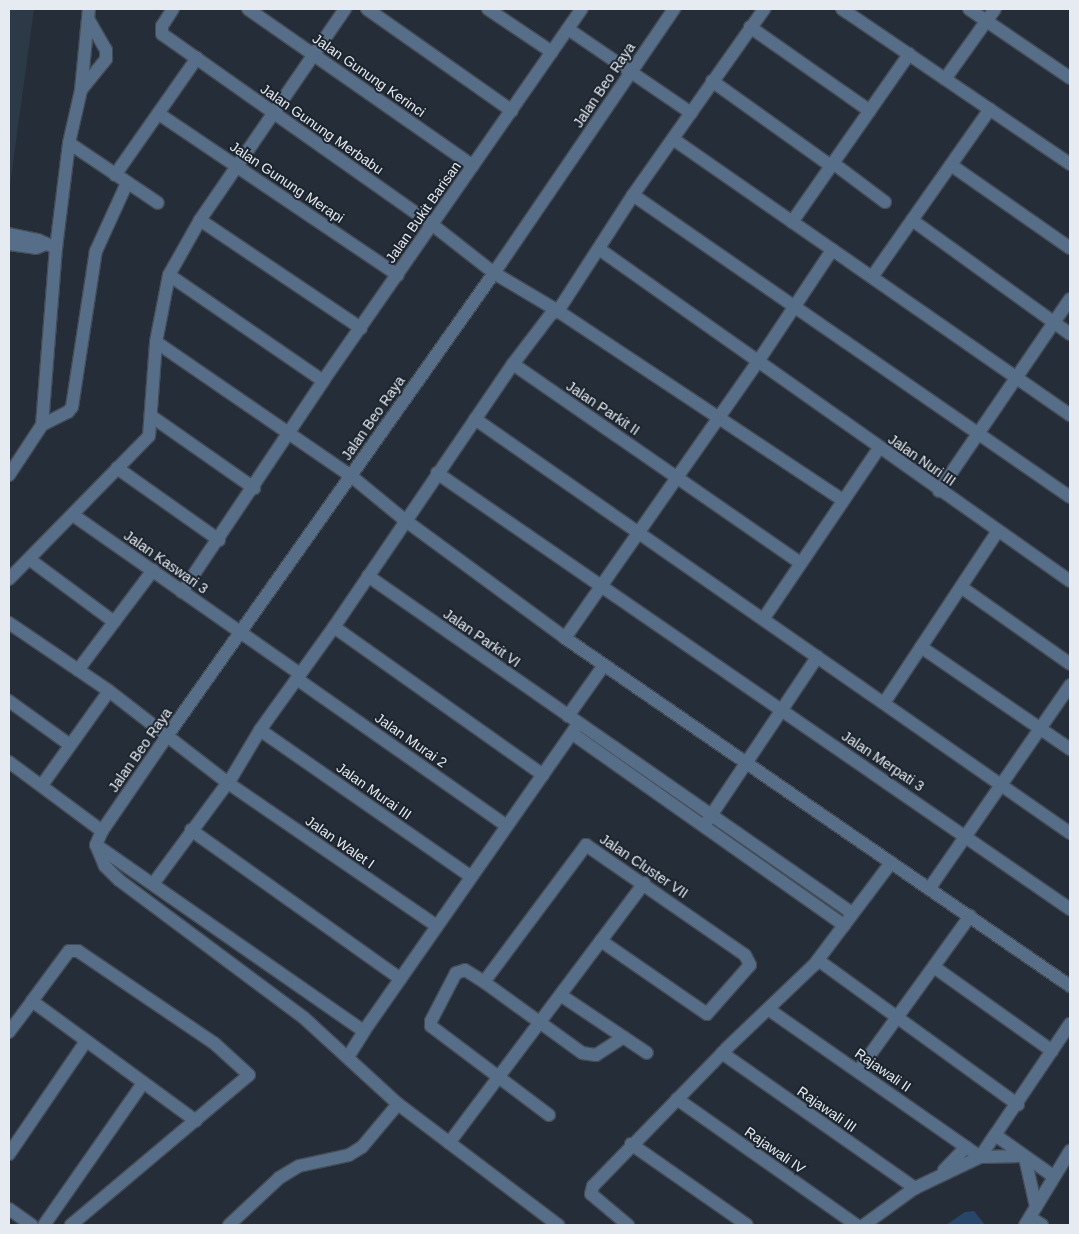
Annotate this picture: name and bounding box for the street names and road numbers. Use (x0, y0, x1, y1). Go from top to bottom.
street label: Jalan Gunung Kerinci (309, 30, 429, 120)
street label: Jalan Beo Raya (569, 39, 639, 131)
street label: Jalan Gunung Merbabu (257, 80, 387, 178)
street label: Jalan Gunung Merapi (227, 138, 347, 226)
street label: Jalan Bukit Barisan (382, 158, 464, 266)
street label: Jalan Beo Raya (338, 373, 408, 463)
street label: Jalan Parkit II (563, 377, 643, 439)
street label: Jalan Nuri III (885, 431, 959, 489)
street label: Jalan Kaswari 3 (121, 527, 211, 597)
street label: Jalan Parkit VI (440, 605, 524, 671)
street label: Jalan Beo Raya (105, 705, 175, 795)
street label: Jalan Murai 2 (372, 709, 450, 771)
street label: Jalan Merpati 3 (839, 727, 927, 795)
street label: Jalan Murai III (333, 759, 415, 823)
street label: Jalan Walet I (302, 812, 378, 872)
street label: Jalan Cluster VII (597, 830, 691, 902)
street label: Rajawali II (852, 1045, 914, 1095)
street label: Rajawali III (794, 1082, 860, 1136)
street label: Rajawali IV (742, 1123, 808, 1177)

